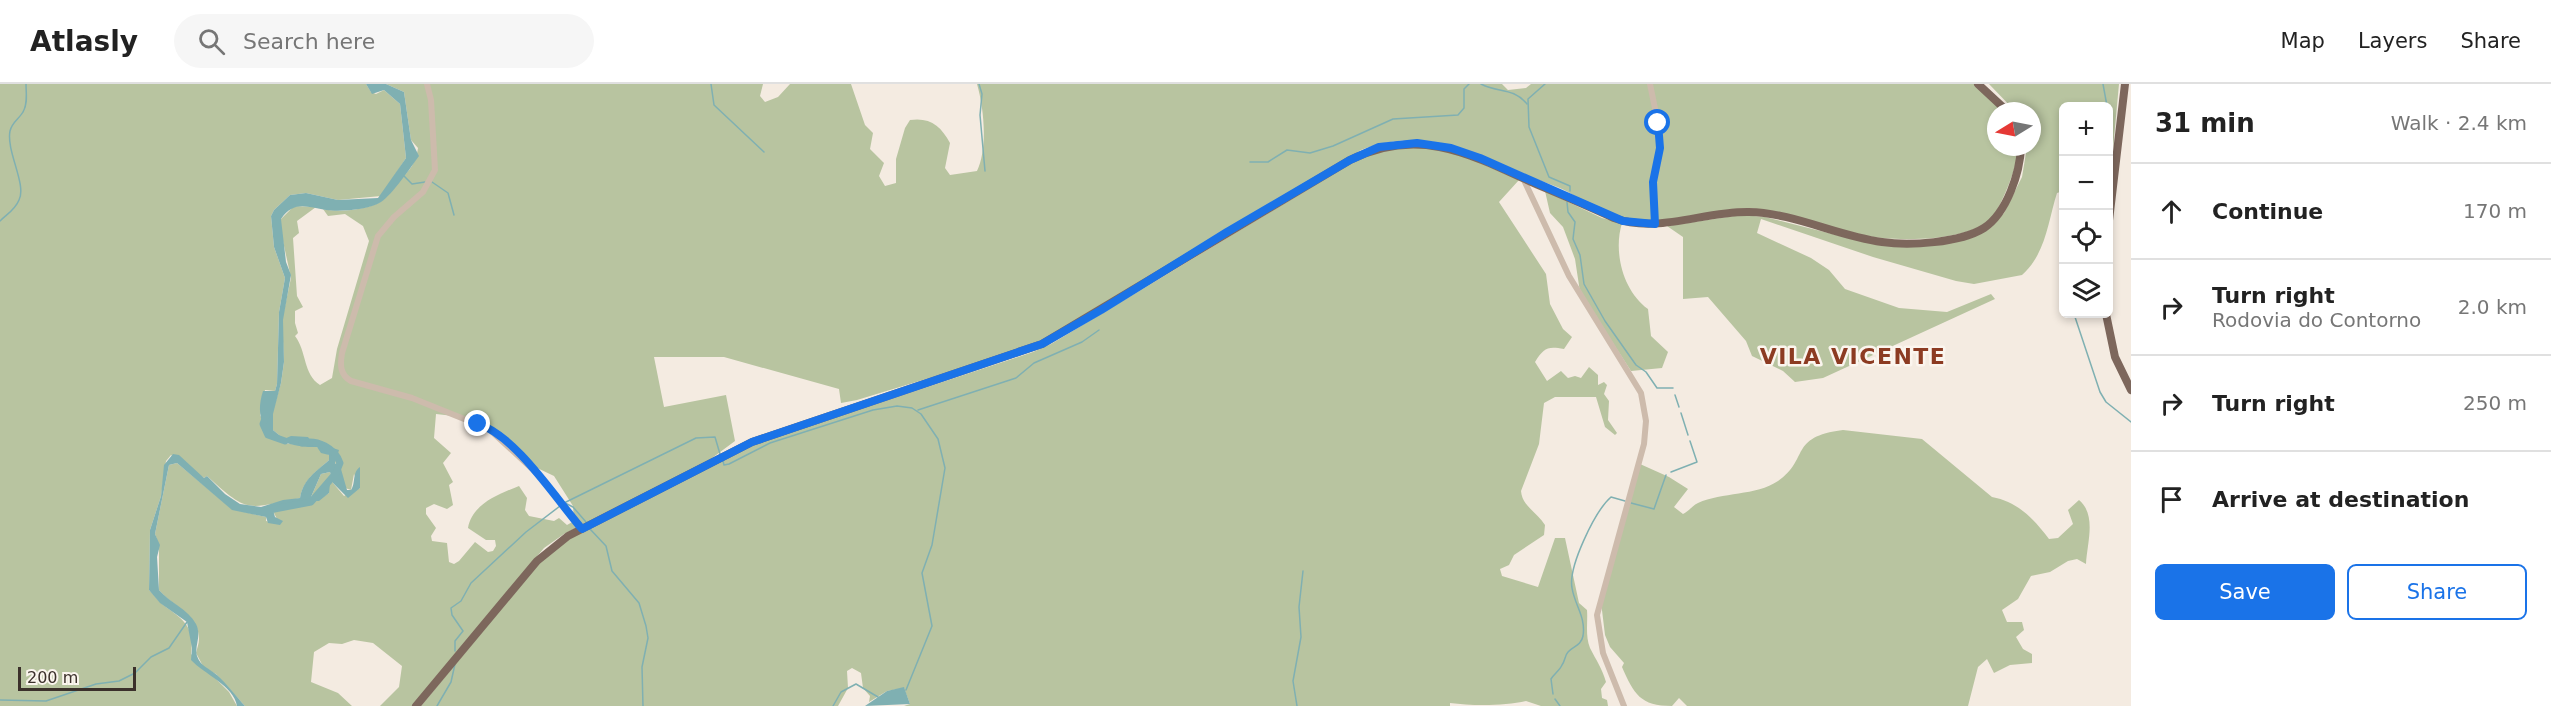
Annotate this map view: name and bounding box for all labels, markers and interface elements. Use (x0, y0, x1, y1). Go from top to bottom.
search box (174, 14, 594, 68)
text: Atlasly (30, 25, 138, 58)
icon: search (195, 25, 228, 58)
text: Search here (243, 29, 375, 54)
text: Map (2281, 29, 2325, 53)
text: Layers (2358, 29, 2427, 53)
text: Share (2460, 29, 2521, 53)
north arrow (1987, 102, 2041, 156)
map controls (2059, 102, 2113, 318)
button: + (2059, 102, 2113, 156)
text: 31 min (2155, 108, 2255, 138)
route start (1644, 109, 1670, 135)
text: Walk · 2.4 km (2391, 111, 2527, 135)
button: − (2059, 156, 2113, 210)
icon: ahead (2155, 195, 2188, 228)
text: Continue (2212, 199, 2323, 224)
text: 170 m (2463, 199, 2527, 223)
button: locate (2059, 210, 2113, 264)
button: layers (2059, 264, 2113, 318)
text: Turn right (2212, 283, 2335, 308)
icon: right (2155, 291, 2188, 324)
text: 2.0 km (2458, 295, 2527, 319)
text: Rodovia do Contorno (2212, 308, 2421, 332)
district label: VILA VICENTE (1760, 344, 1946, 369)
icon: right (2155, 387, 2188, 420)
text: Turn right (2212, 391, 2335, 416)
text: 250 m (2463, 391, 2527, 415)
route end (464, 410, 490, 436)
icon: arrive (2155, 483, 2188, 516)
text: Arrive at destination (2212, 487, 2469, 512)
button: Save (2155, 564, 2335, 620)
button: Share (2347, 564, 2527, 620)
scale bar (18, 664, 136, 692)
text: 200 m (27, 668, 78, 687)

